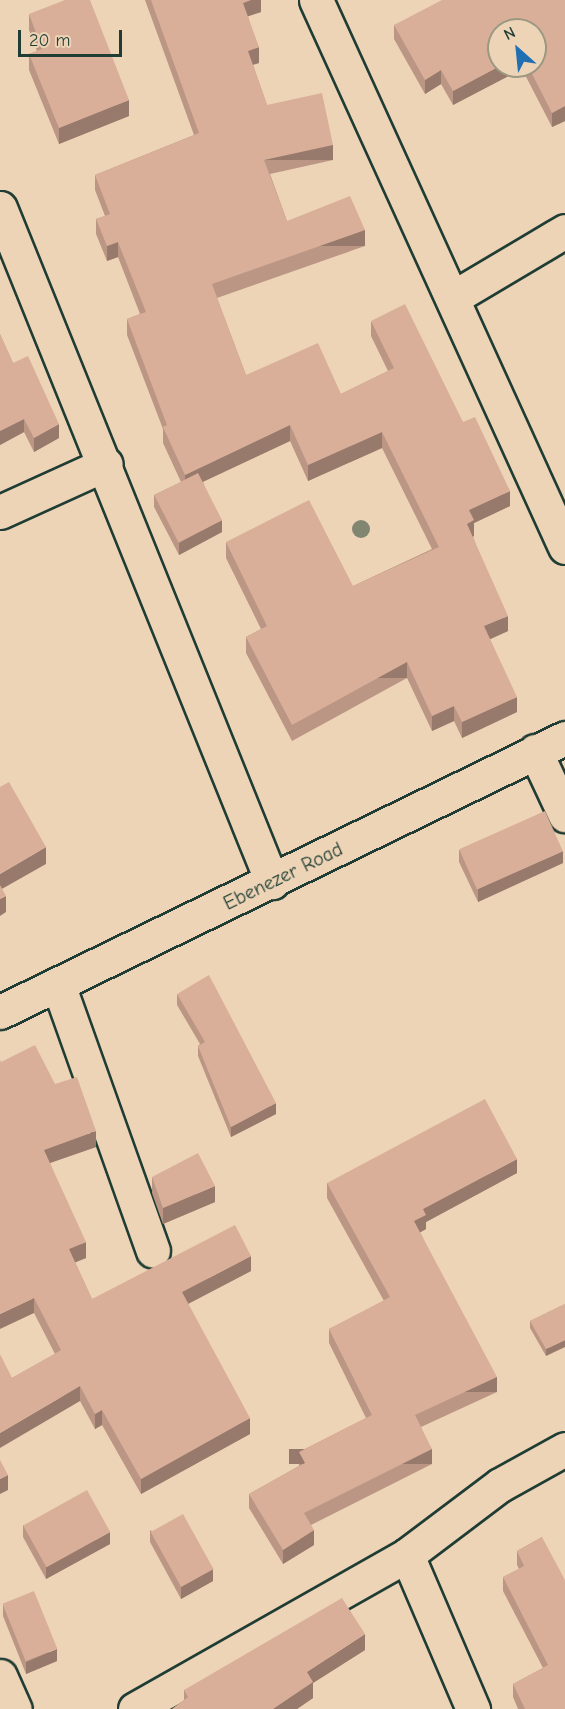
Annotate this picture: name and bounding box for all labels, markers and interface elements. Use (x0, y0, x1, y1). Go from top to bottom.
scale bar (21, 18, 124, 56)
north arrow (487, 18, 547, 78)
text: N (501, 23, 518, 44)
text: 20 m (29, 30, 70, 51)
street label: Ebenezer Road (219, 837, 347, 915)

